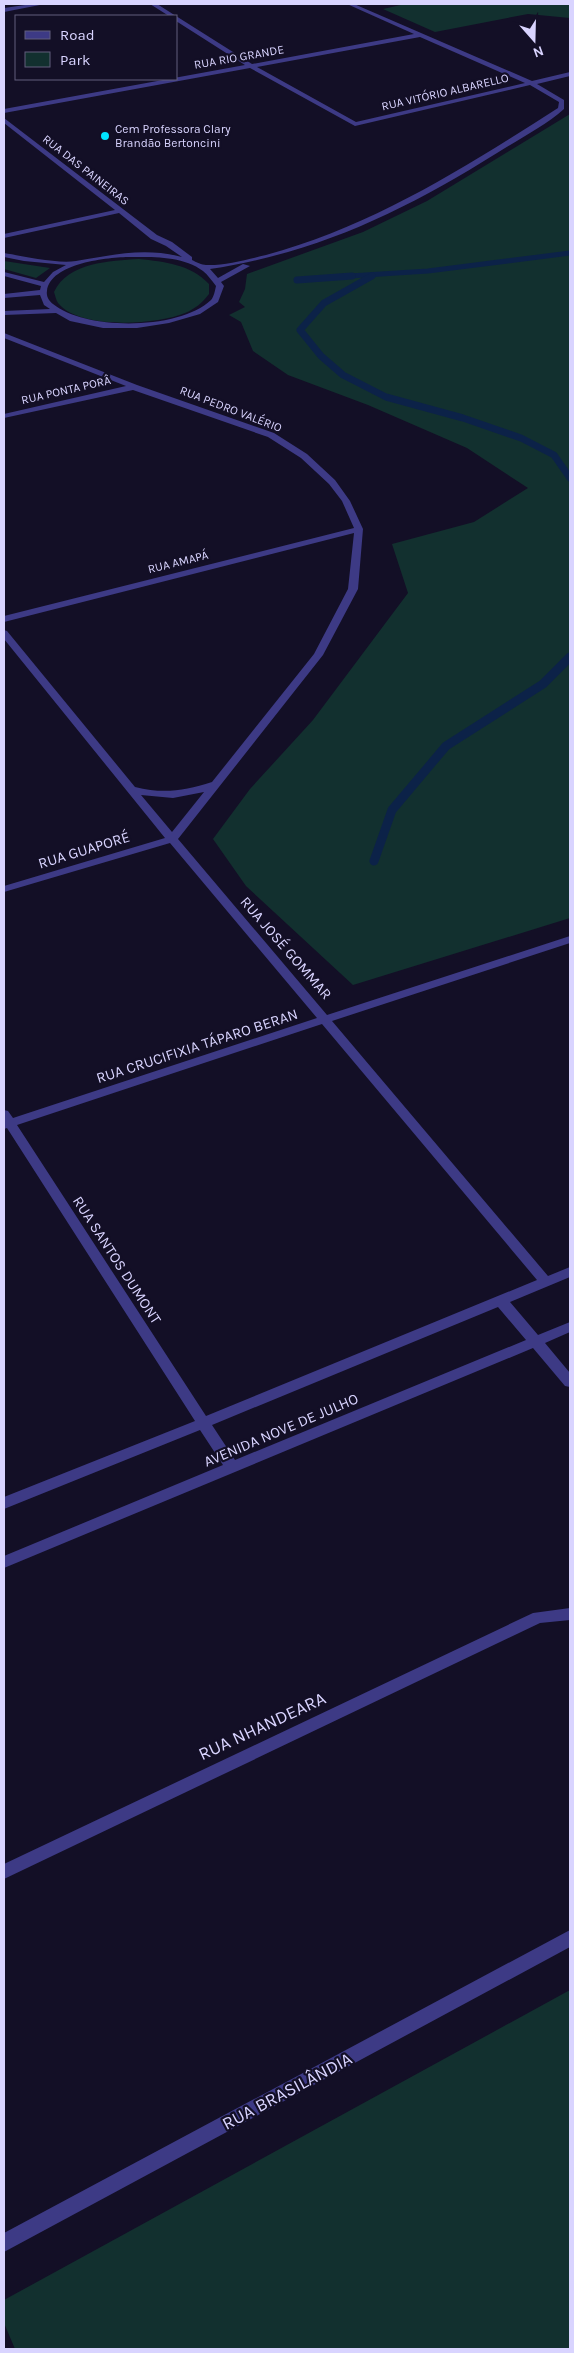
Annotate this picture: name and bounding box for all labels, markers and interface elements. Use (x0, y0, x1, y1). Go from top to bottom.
legend (15, 15, 178, 80)
north arrow (509, 15, 559, 65)
text: Road (60, 26, 95, 44)
street label: RUA RIO GRANDE (193, 42, 285, 72)
text: N (531, 42, 546, 61)
text: Park (60, 51, 90, 69)
street label: RUA VITÓRIO ALBARELLO (380, 70, 510, 113)
place label: Cem Professora Clary Brandão Bertoncini (115, 122, 231, 150)
marker: Cem Professora Clary Brandão Bertoncini (99, 130, 111, 142)
street label: RUA DAS PAINEIRAS (40, 132, 132, 208)
street label: RUA PONTA PORÂ (20, 373, 112, 407)
street label: RUA PEDRO VALÉRIO (178, 382, 285, 435)
street label: RUA AMAPÁ (146, 547, 210, 576)
street label: RUA GUAPORÉ (36, 828, 132, 872)
street label: RUA JOSÉ GOMMAR (236, 893, 336, 1003)
street label: RUA CRUCIFIXIA TÁPARO BERAN (94, 1005, 300, 1087)
street label: RUA SANTOS DUMONT (69, 1193, 165, 1328)
street label: AVENIDA NOVE DE JULHO (201, 1389, 361, 1471)
street label: RUA NHANDEARA (195, 1687, 329, 1765)
street label: RUA BRASILÂNDIA (218, 2047, 356, 2135)

